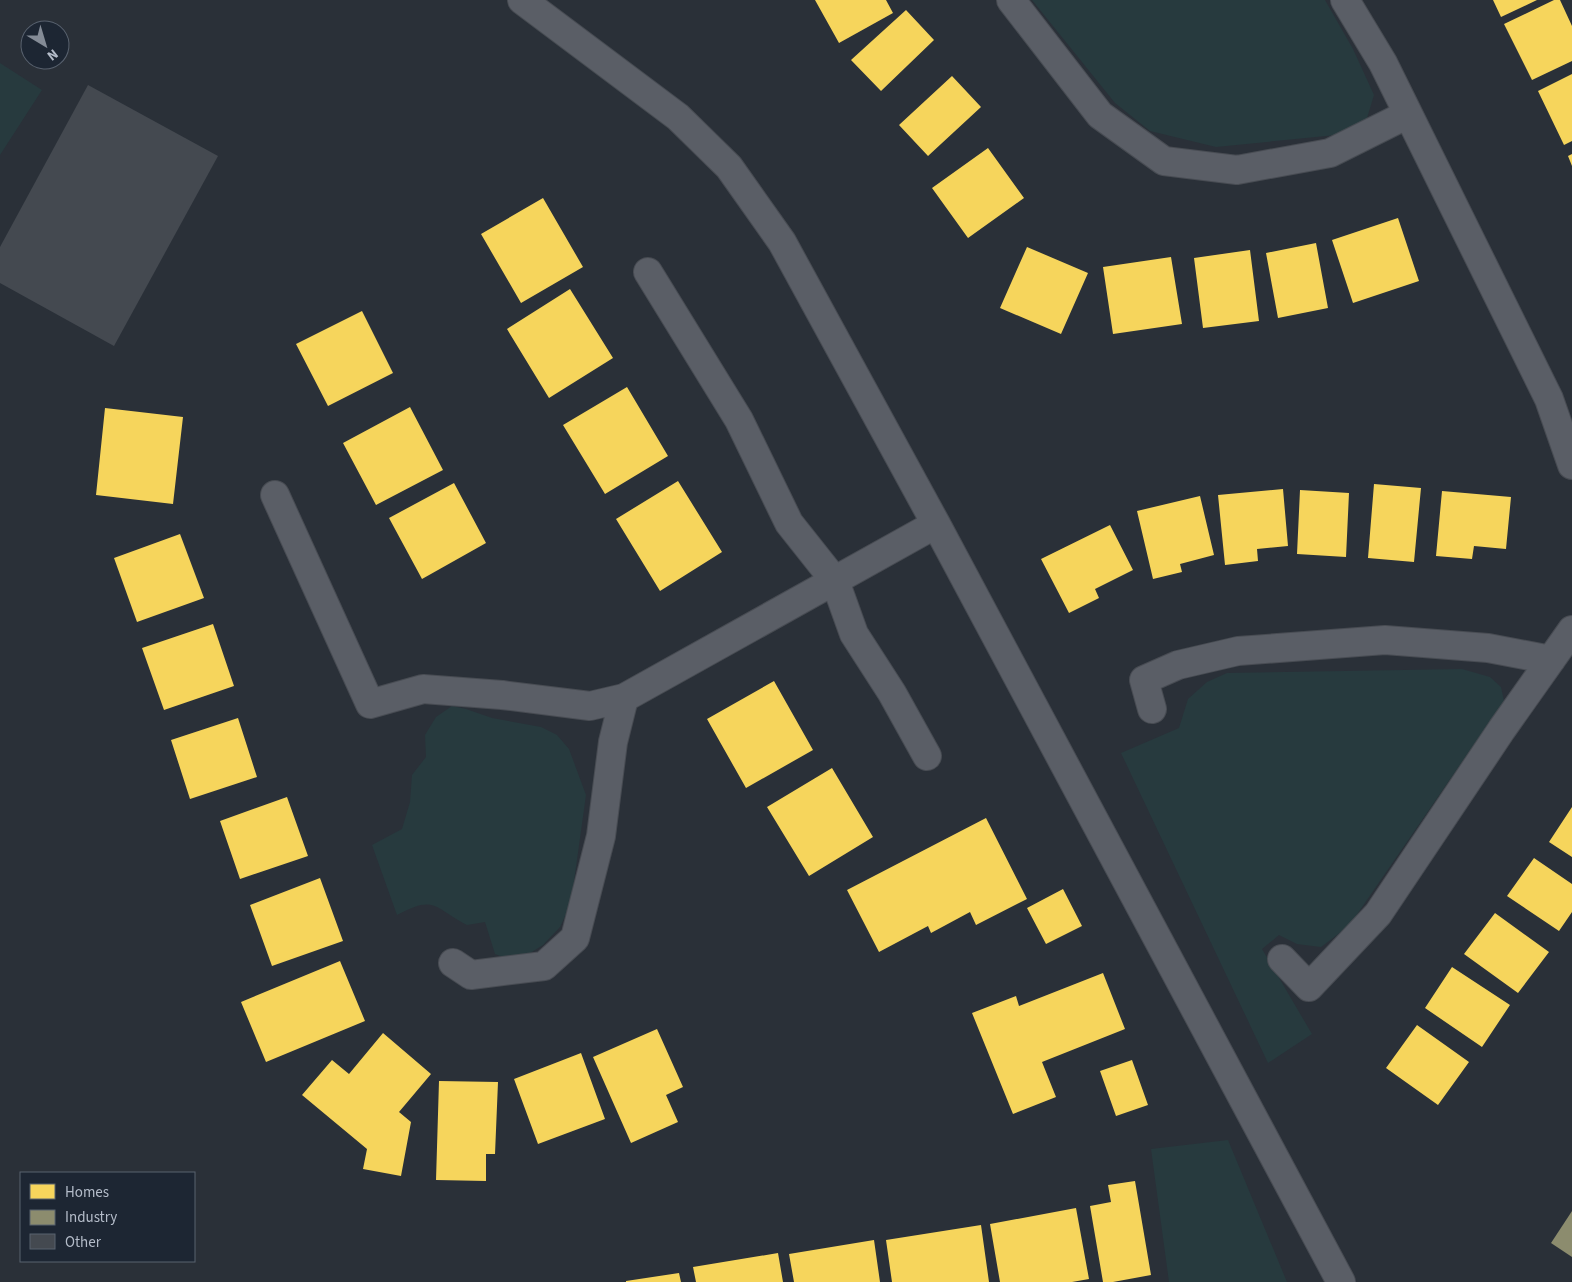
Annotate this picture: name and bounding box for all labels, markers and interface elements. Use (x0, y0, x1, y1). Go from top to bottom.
north arrow (20, 20, 70, 70)
text: N (43, 44, 62, 65)
legend (20, 1172, 195, 1262)
text: Homes (65, 1182, 109, 1203)
text: Industry (65, 1207, 117, 1228)
text: Other (65, 1232, 102, 1253)

